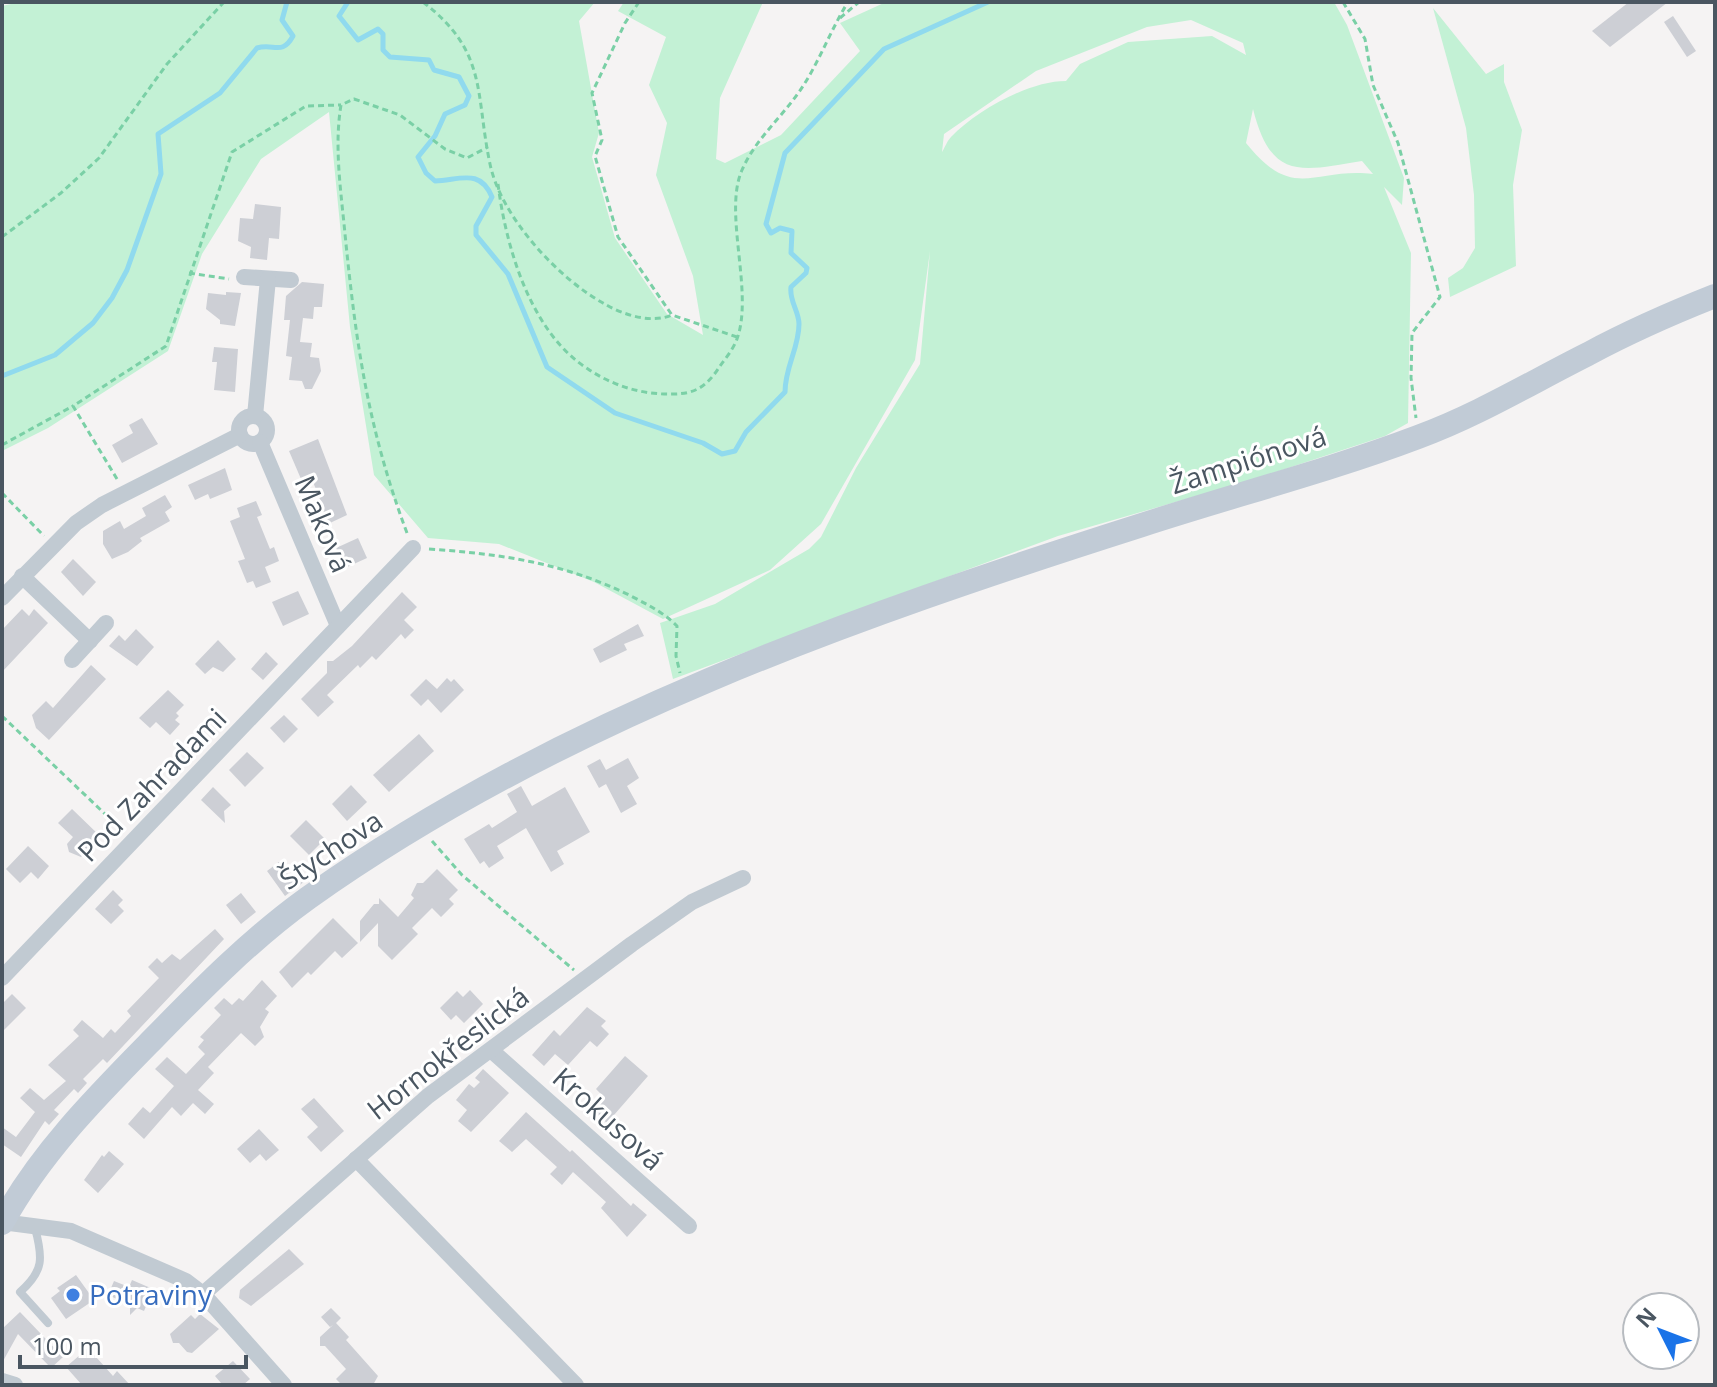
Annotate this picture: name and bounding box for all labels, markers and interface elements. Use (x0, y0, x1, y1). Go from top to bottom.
street label: Žampiónová (1165, 416, 1331, 502)
street label: Maková (287, 469, 361, 578)
street label: Pod Zahradami (68, 699, 234, 869)
street label: Štychova (272, 801, 389, 897)
street label: Hornokřeslická (358, 977, 536, 1128)
street label: Krokusová (545, 1058, 672, 1178)
place label: Potraviny (89, 1275, 213, 1313)
marker: Potraviny (64, 1286, 82, 1304)
north arrow (1621, 1291, 1701, 1371)
text: N (1628, 1300, 1663, 1334)
scale bar (20, 1319, 246, 1369)
text: 100 m (32, 1329, 102, 1362)

